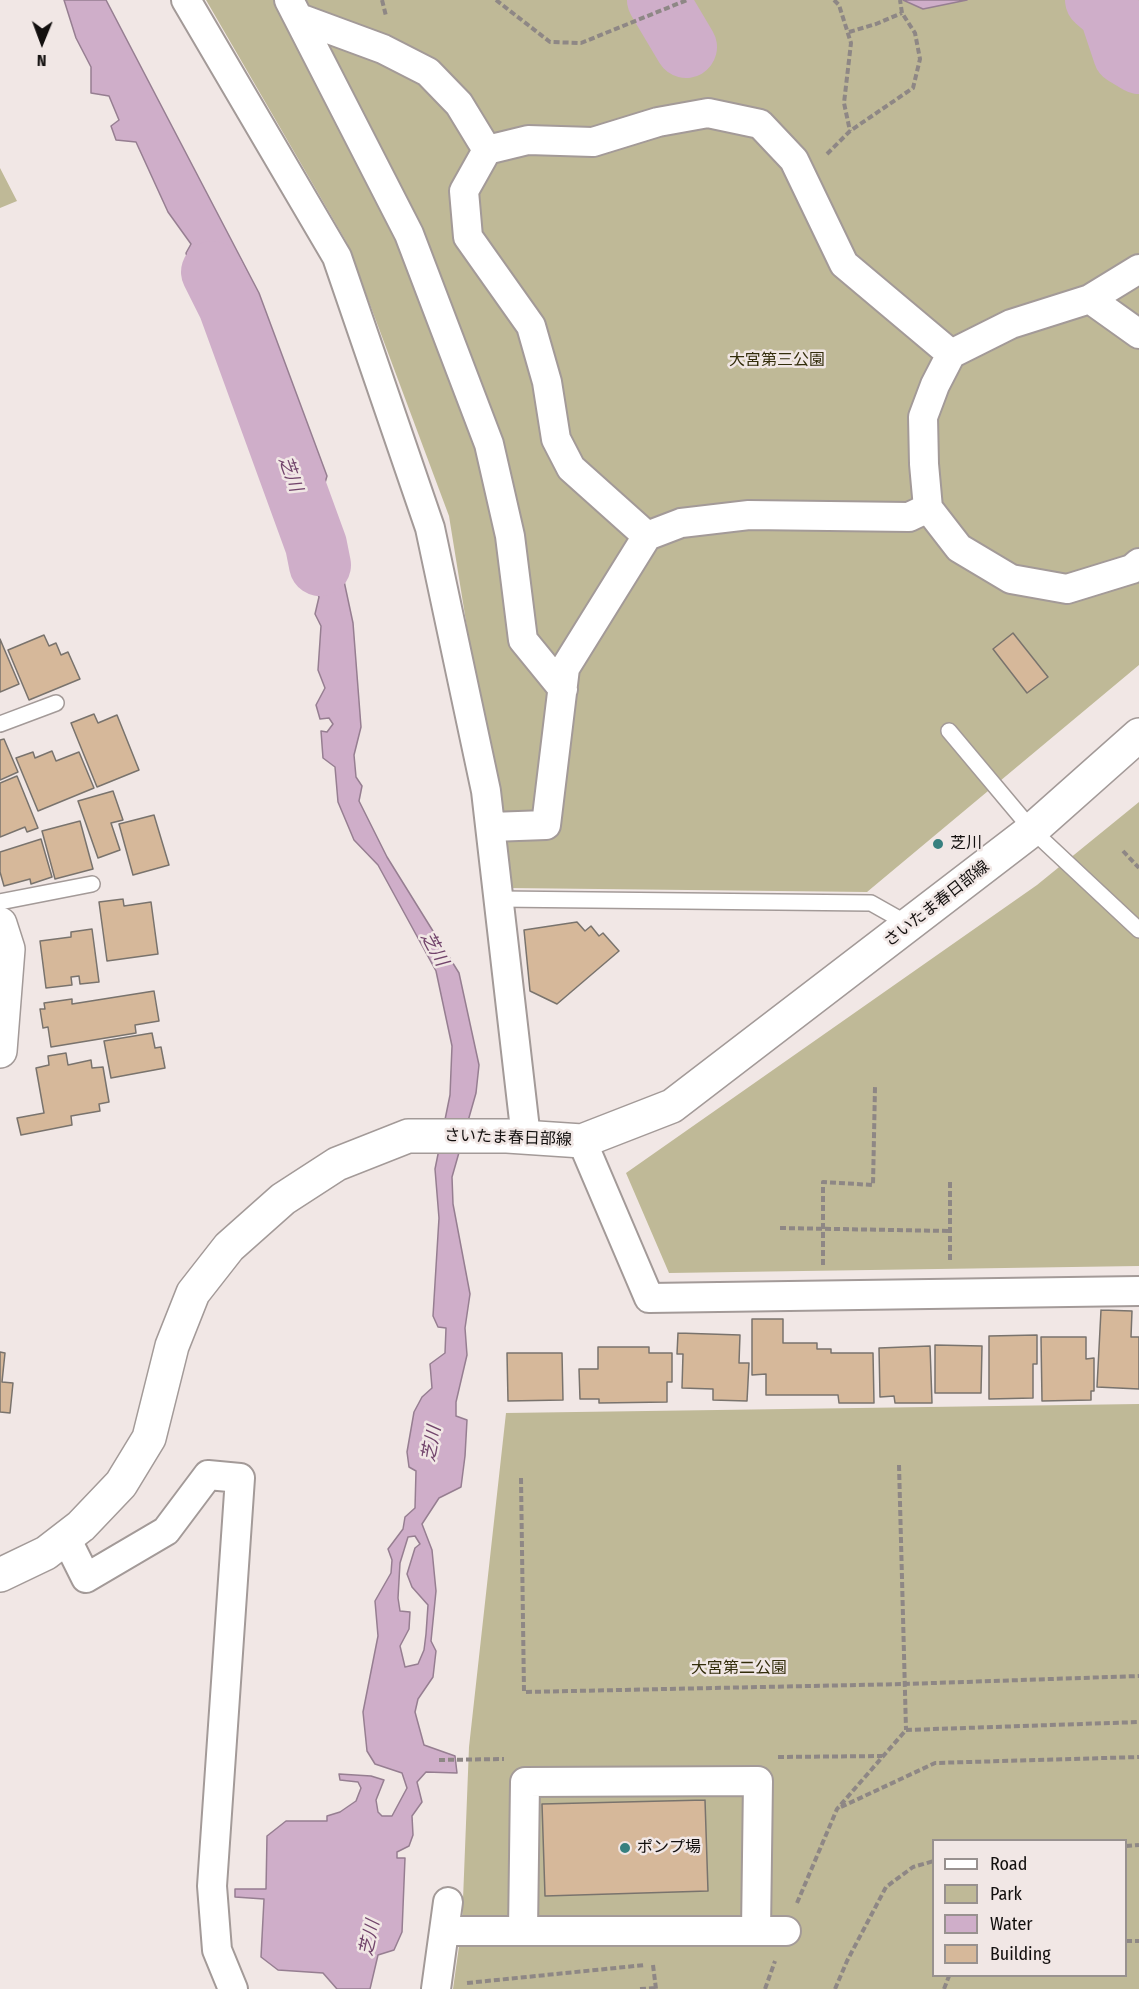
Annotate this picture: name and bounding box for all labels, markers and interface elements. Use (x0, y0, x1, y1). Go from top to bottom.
north arrow (12, 12, 72, 72)
text: N (37, 51, 47, 70)
park label: 大宮第三公園 (729, 351, 825, 371)
water label: 芝川 (274, 453, 306, 495)
place label: 芝川 (950, 834, 982, 854)
marker: 芝川 (931, 837, 945, 851)
street label: さいたま春日部線 (881, 857, 993, 951)
water label: 芝川 (416, 928, 452, 970)
street label: さいたま春日部線 (444, 1126, 572, 1150)
water label: 芝川 (418, 1424, 446, 1464)
park label: 大宮第二公園 (691, 1659, 787, 1679)
place label: ポンプ場 (637, 1838, 701, 1858)
legend (932, 1839, 1127, 1977)
marker: ポンプ場 (618, 1841, 632, 1855)
text: Road (990, 1853, 1027, 1875)
text: Park (990, 1883, 1022, 1905)
text: Water (990, 1913, 1033, 1935)
water label: 芝川 (356, 1918, 384, 1958)
text: Building (990, 1943, 1051, 1965)

